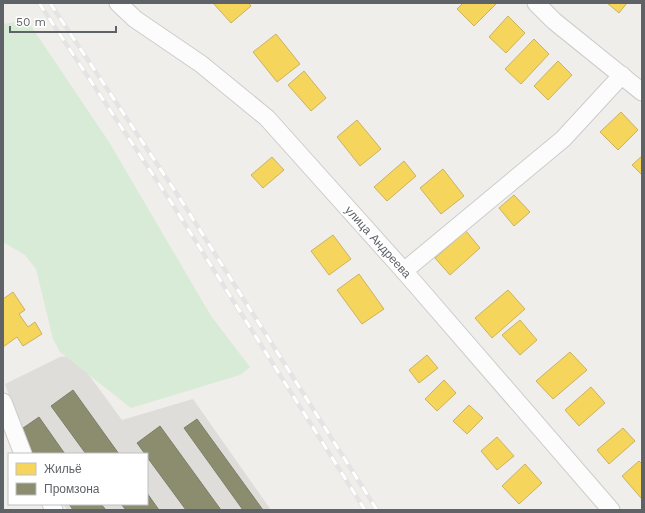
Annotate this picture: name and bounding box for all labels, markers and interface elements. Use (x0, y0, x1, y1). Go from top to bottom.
scale bar (10, 8, 116, 34)
text: 50 m (16, 15, 46, 29)
street label: улица Андреева (342, 203, 414, 281)
legend (8, 453, 148, 505)
text: Жильё (44, 462, 82, 476)
text: Промзона (44, 482, 100, 496)

